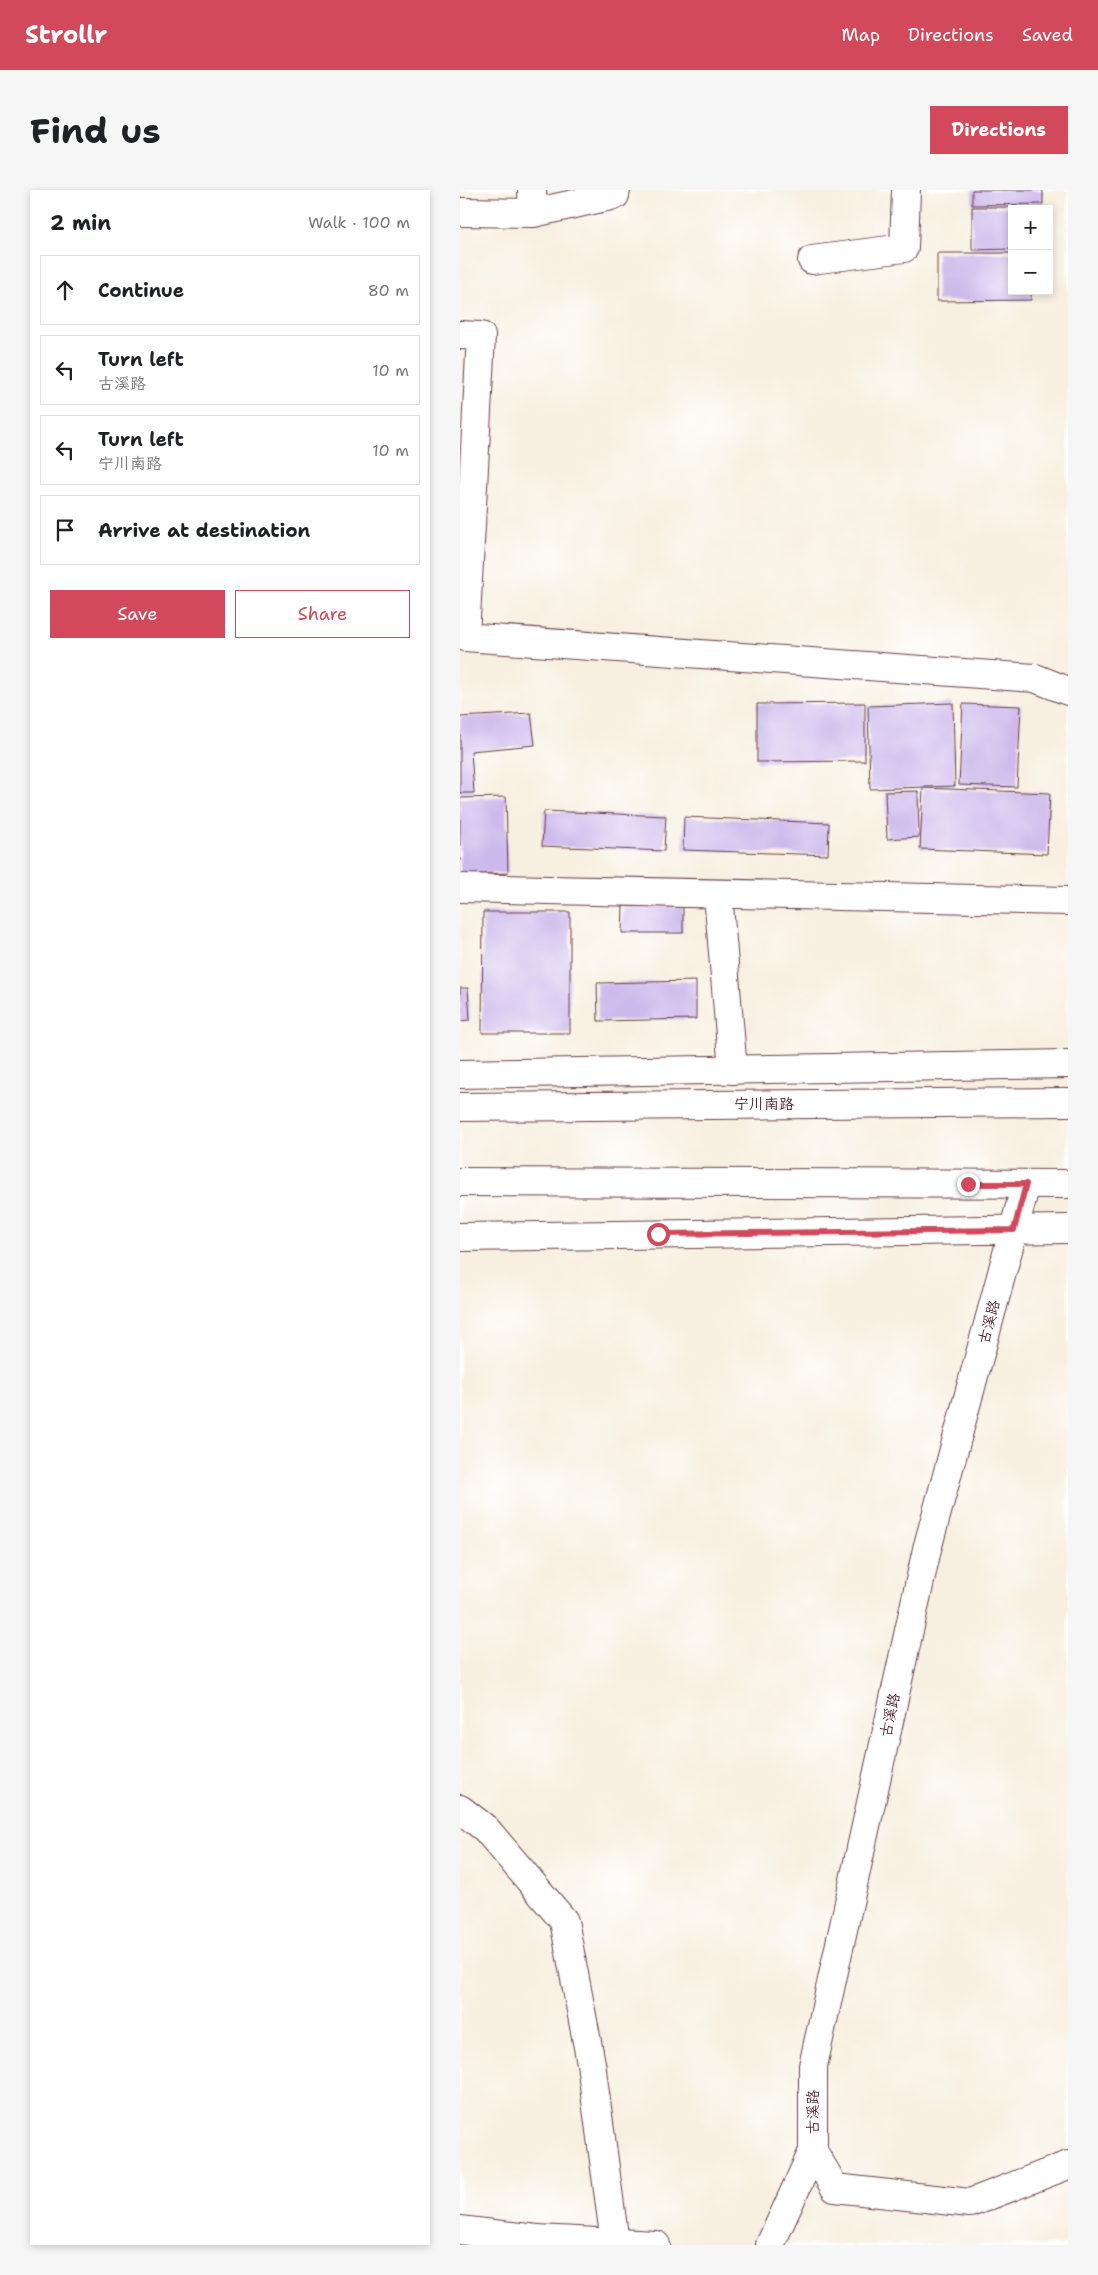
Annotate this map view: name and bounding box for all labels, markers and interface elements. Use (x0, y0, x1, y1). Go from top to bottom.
text: Strollr (25, 19, 107, 51)
text: Map (842, 23, 880, 47)
text: Directions (908, 23, 994, 47)
text: Saved (1022, 23, 1073, 47)
button: Directions (930, 106, 1068, 154)
text: Find us (30, 107, 161, 154)
map controls (1008, 205, 1053, 295)
button: + (1008, 205, 1053, 250)
text: 2 min (50, 209, 111, 237)
text: Walk · 100 m (308, 212, 410, 233)
button: − (1008, 250, 1053, 295)
icon: ahead (51, 276, 79, 304)
text: Continue (98, 278, 184, 303)
text: 80 m (368, 280, 409, 301)
text: Turn left (98, 347, 184, 372)
icon: left (51, 356, 79, 384)
text: 10 m (372, 360, 409, 381)
text: 古溪路 (98, 373, 146, 394)
text: Turn left (98, 427, 184, 452)
icon: left (51, 436, 79, 464)
text: 10 m (372, 440, 409, 461)
text: 宁川南路 (98, 453, 162, 474)
icon: arrive (51, 516, 79, 544)
text: Arrive at destination (98, 518, 310, 543)
button: Save (50, 590, 225, 638)
button: Share (235, 590, 410, 638)
street label: 宁川南路 (734, 1094, 794, 1114)
route end (957, 1173, 980, 1196)
route start (647, 1223, 670, 1246)
street label: 古溪路 (974, 1298, 1004, 1346)
street label: 古溪路 (876, 1691, 904, 1739)
street label: 古溪路 (803, 2089, 823, 2135)

